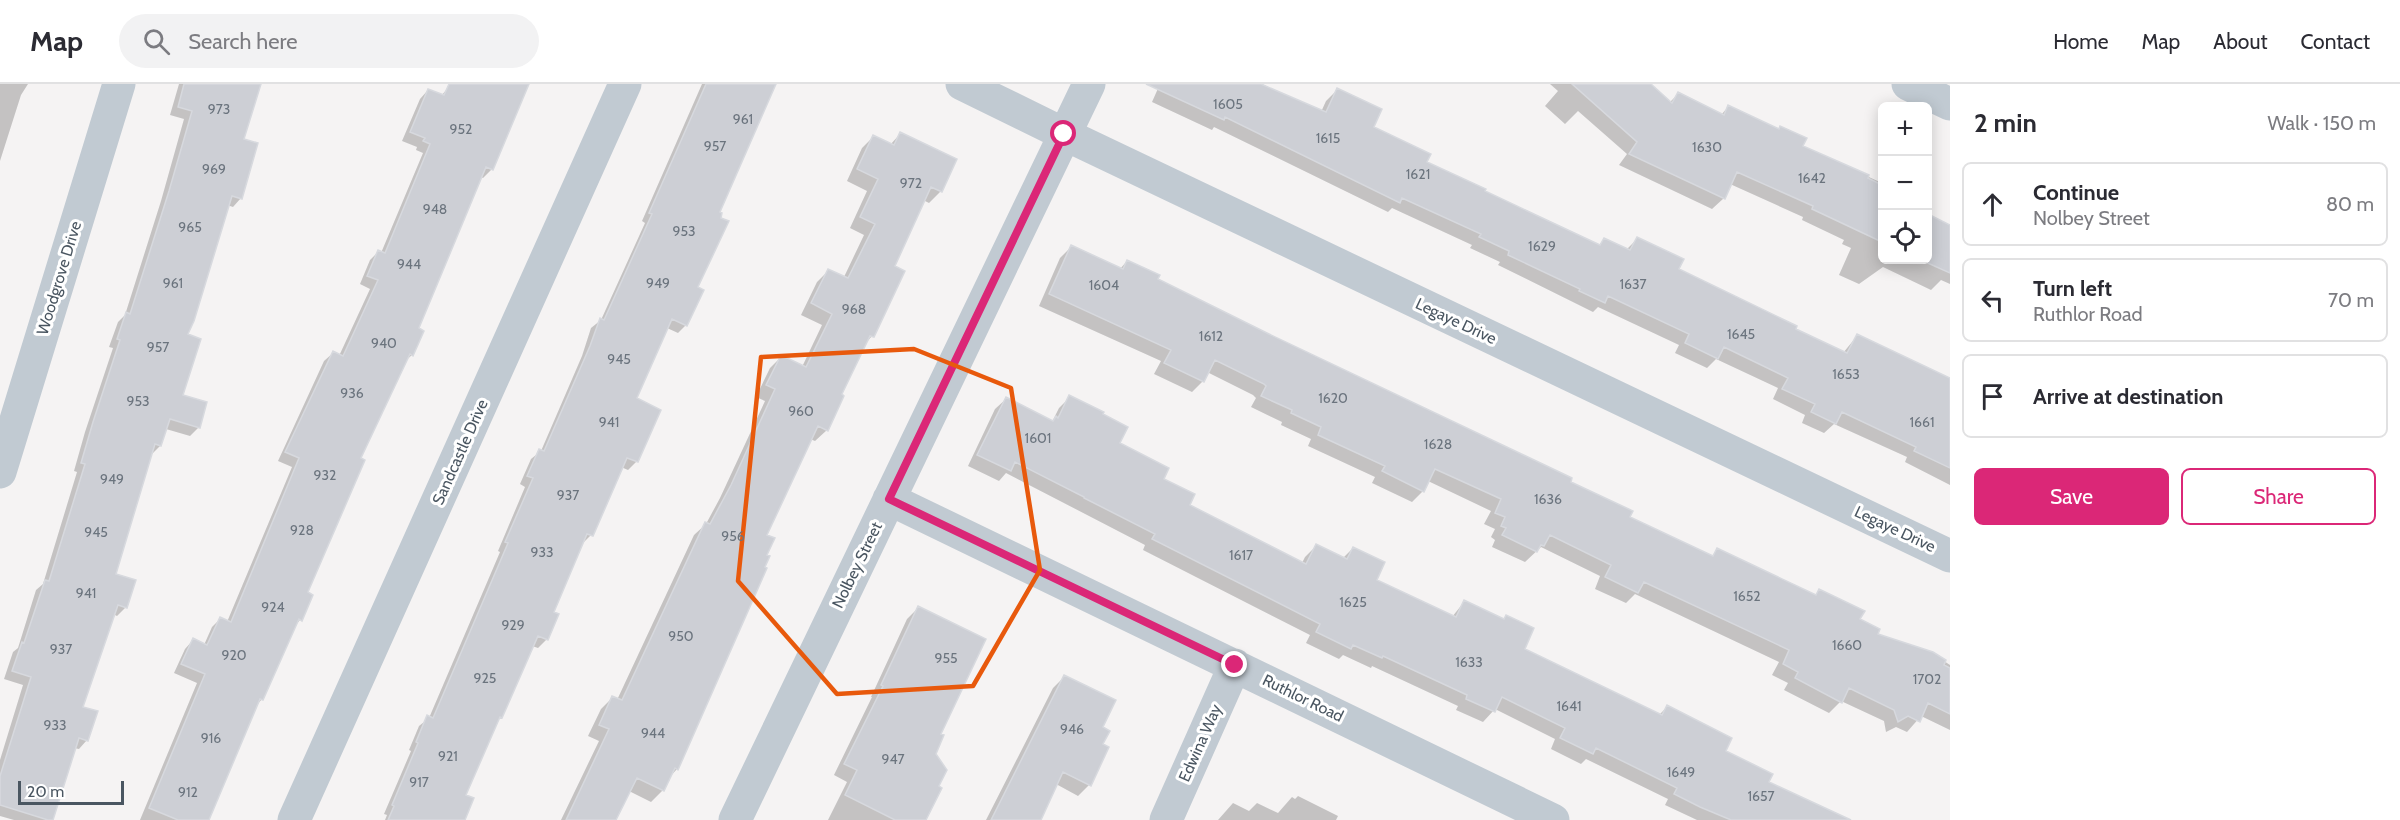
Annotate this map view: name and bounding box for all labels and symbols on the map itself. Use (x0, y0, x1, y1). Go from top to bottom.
house number: 1605 (1213, 95, 1243, 113)
house number: 973 (208, 100, 230, 118)
house number: 961 (733, 110, 753, 128)
house number: 952 (450, 120, 472, 138)
route start (1050, 120, 1076, 146)
house number: 1615 (1316, 129, 1340, 147)
house number: 957 (704, 137, 726, 155)
house number: 1630 (1692, 138, 1722, 156)
house number: 969 (202, 160, 226, 178)
house number: 1621 (1406, 165, 1430, 183)
house number: 1642 (1798, 169, 1826, 187)
house number: 972 (900, 174, 922, 192)
house number: 948 (423, 200, 447, 218)
house number: 965 (178, 218, 202, 236)
street label: Woodgrove Drive (33, 219, 85, 337)
house number: 953 (672, 222, 696, 240)
house number: 1629 (1528, 237, 1556, 255)
house number: 944 (397, 255, 421, 273)
house number: 961 (163, 274, 183, 292)
house number: 949 (646, 274, 670, 292)
house number: 1637 (1619, 275, 1647, 293)
house number: 1604 (1089, 276, 1119, 294)
street label: Legaye Drive (1413, 294, 1499, 348)
house number: 968 (842, 300, 866, 318)
house number: 1645 (1727, 325, 1755, 343)
house number: 1612 (1199, 327, 1223, 345)
house number: 940 (371, 334, 397, 352)
house number: 957 (147, 338, 169, 356)
house number: 945 (607, 350, 631, 368)
house number: 1653 (1832, 365, 1860, 383)
house number: 936 (340, 384, 364, 402)
house number: 1620 (1318, 389, 1348, 407)
house number: 953 (126, 392, 150, 410)
street label: Sandcastle Drive (428, 396, 492, 508)
house number: 960 (788, 402, 814, 420)
house number: 941 (599, 413, 619, 431)
house number: 1661 (1910, 413, 1934, 431)
house number: 1601 (1025, 429, 1051, 447)
house number: 1628 (1424, 435, 1452, 453)
house number: 932 (314, 466, 336, 484)
house number: 949 (100, 470, 124, 488)
house number: 937 (557, 486, 579, 504)
house number: 1636 (1534, 490, 1562, 508)
street label: Legaye Drive (1852, 502, 1938, 556)
street label: Nolbey Street (828, 518, 886, 611)
house number: 928 (290, 521, 314, 539)
house number: 945 (84, 523, 108, 541)
house number: 956 (721, 527, 745, 545)
house number: 933 (530, 543, 554, 561)
house number: 1617 (1229, 546, 1253, 564)
house number: 941 (76, 584, 96, 602)
house number: 1652 (1733, 587, 1761, 605)
house number: 1625 (1339, 593, 1367, 611)
house number: 924 (261, 598, 285, 616)
house number: 929 (501, 616, 525, 634)
house number: 950 (668, 627, 694, 645)
house number: 1660 (1832, 636, 1862, 654)
house number: 937 (50, 640, 72, 658)
house number: 920 (221, 646, 247, 664)
house number: 955 (934, 649, 958, 667)
route end (1221, 651, 1247, 677)
house number: 1633 (1455, 653, 1483, 671)
house number: 925 (474, 669, 496, 687)
street label: Ruthlor Road (1259, 670, 1347, 726)
house number: 1702 (1913, 670, 1941, 688)
house number: 1641 (1556, 697, 1582, 715)
street label: Edwina Way (1175, 701, 1225, 785)
house number: 933 (43, 716, 67, 734)
house number: 946 (1060, 720, 1084, 738)
house number: 944 (641, 724, 665, 742)
house number: 916 (201, 729, 221, 747)
house number: 921 (438, 747, 458, 765)
house number: 947 (881, 750, 905, 768)
house number: 1649 (1667, 763, 1695, 781)
house number: 917 (409, 773, 429, 791)
scale bar (18, 778, 124, 806)
house number: 912 (178, 783, 198, 801)
house number: 1657 (1747, 787, 1775, 805)

